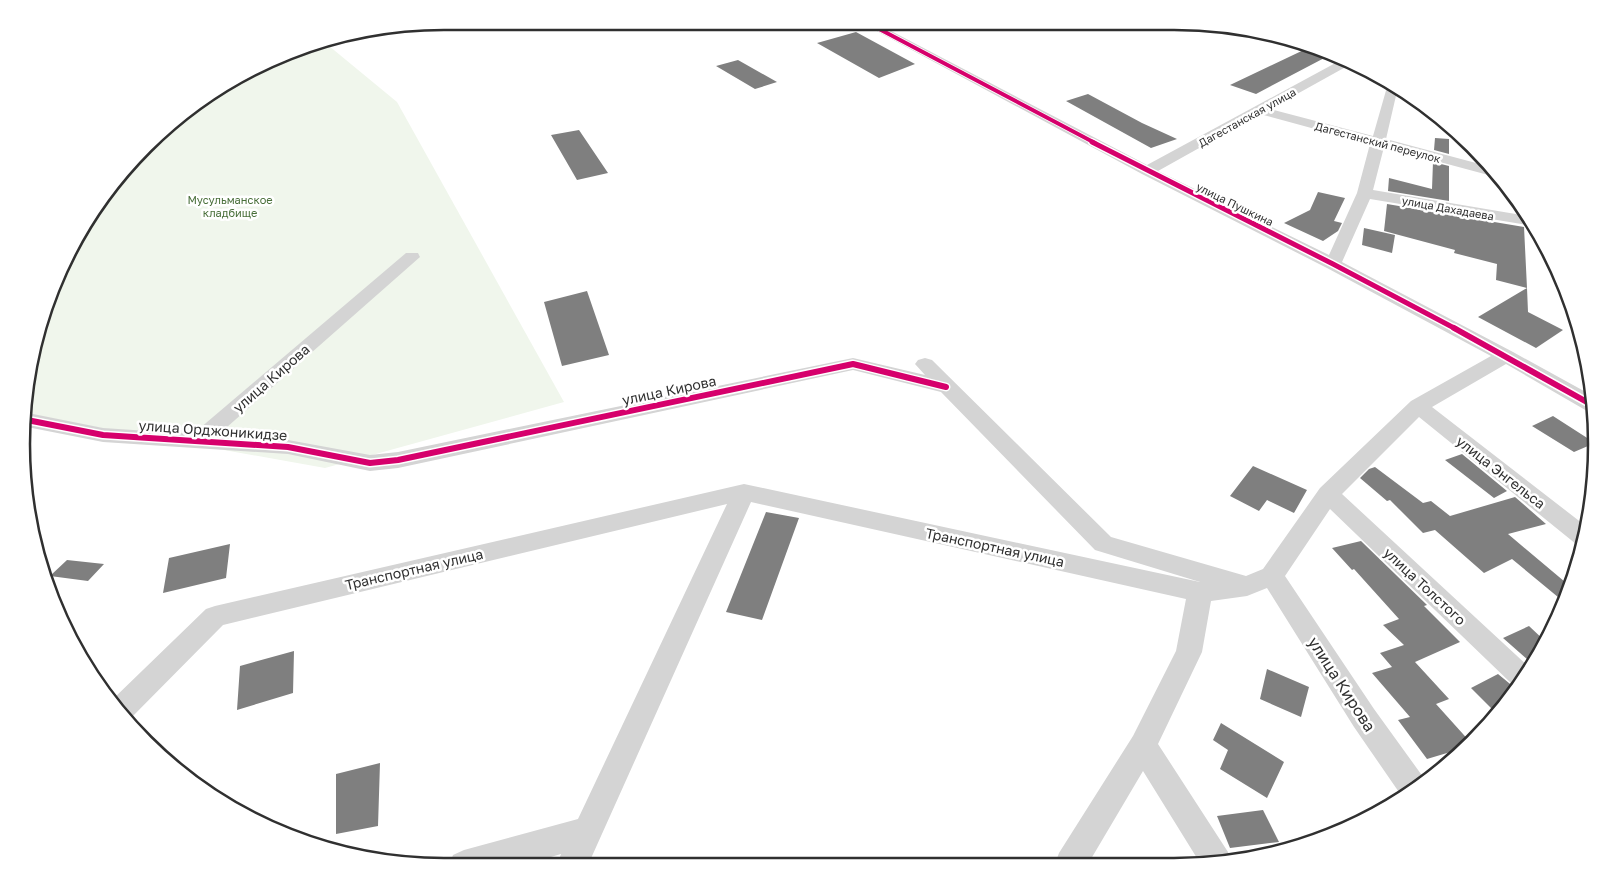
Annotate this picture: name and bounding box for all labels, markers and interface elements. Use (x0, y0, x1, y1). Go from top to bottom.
street label: Дагестанская улица (1196, 85, 1298, 149)
street label: Дагестанский переулок (1314, 119, 1443, 165)
street label: улица Пушкина (1194, 180, 1276, 228)
park label: Мусульманское кладбище (187, 193, 273, 219)
street label: улица Дахадаева (1401, 194, 1495, 222)
street label: улица Кирова (229, 340, 313, 416)
street label: улица Кирова (620, 372, 718, 408)
street label: улица Орджоникидзе (138, 416, 288, 444)
street label: улица Энгельса (1453, 432, 1549, 512)
street label: Транспортная улица (924, 524, 1066, 570)
street label: улица Толстого (1380, 544, 1470, 628)
street label: Транспортная улица (343, 545, 485, 593)
street label: улица Кирова (1304, 633, 1380, 735)

